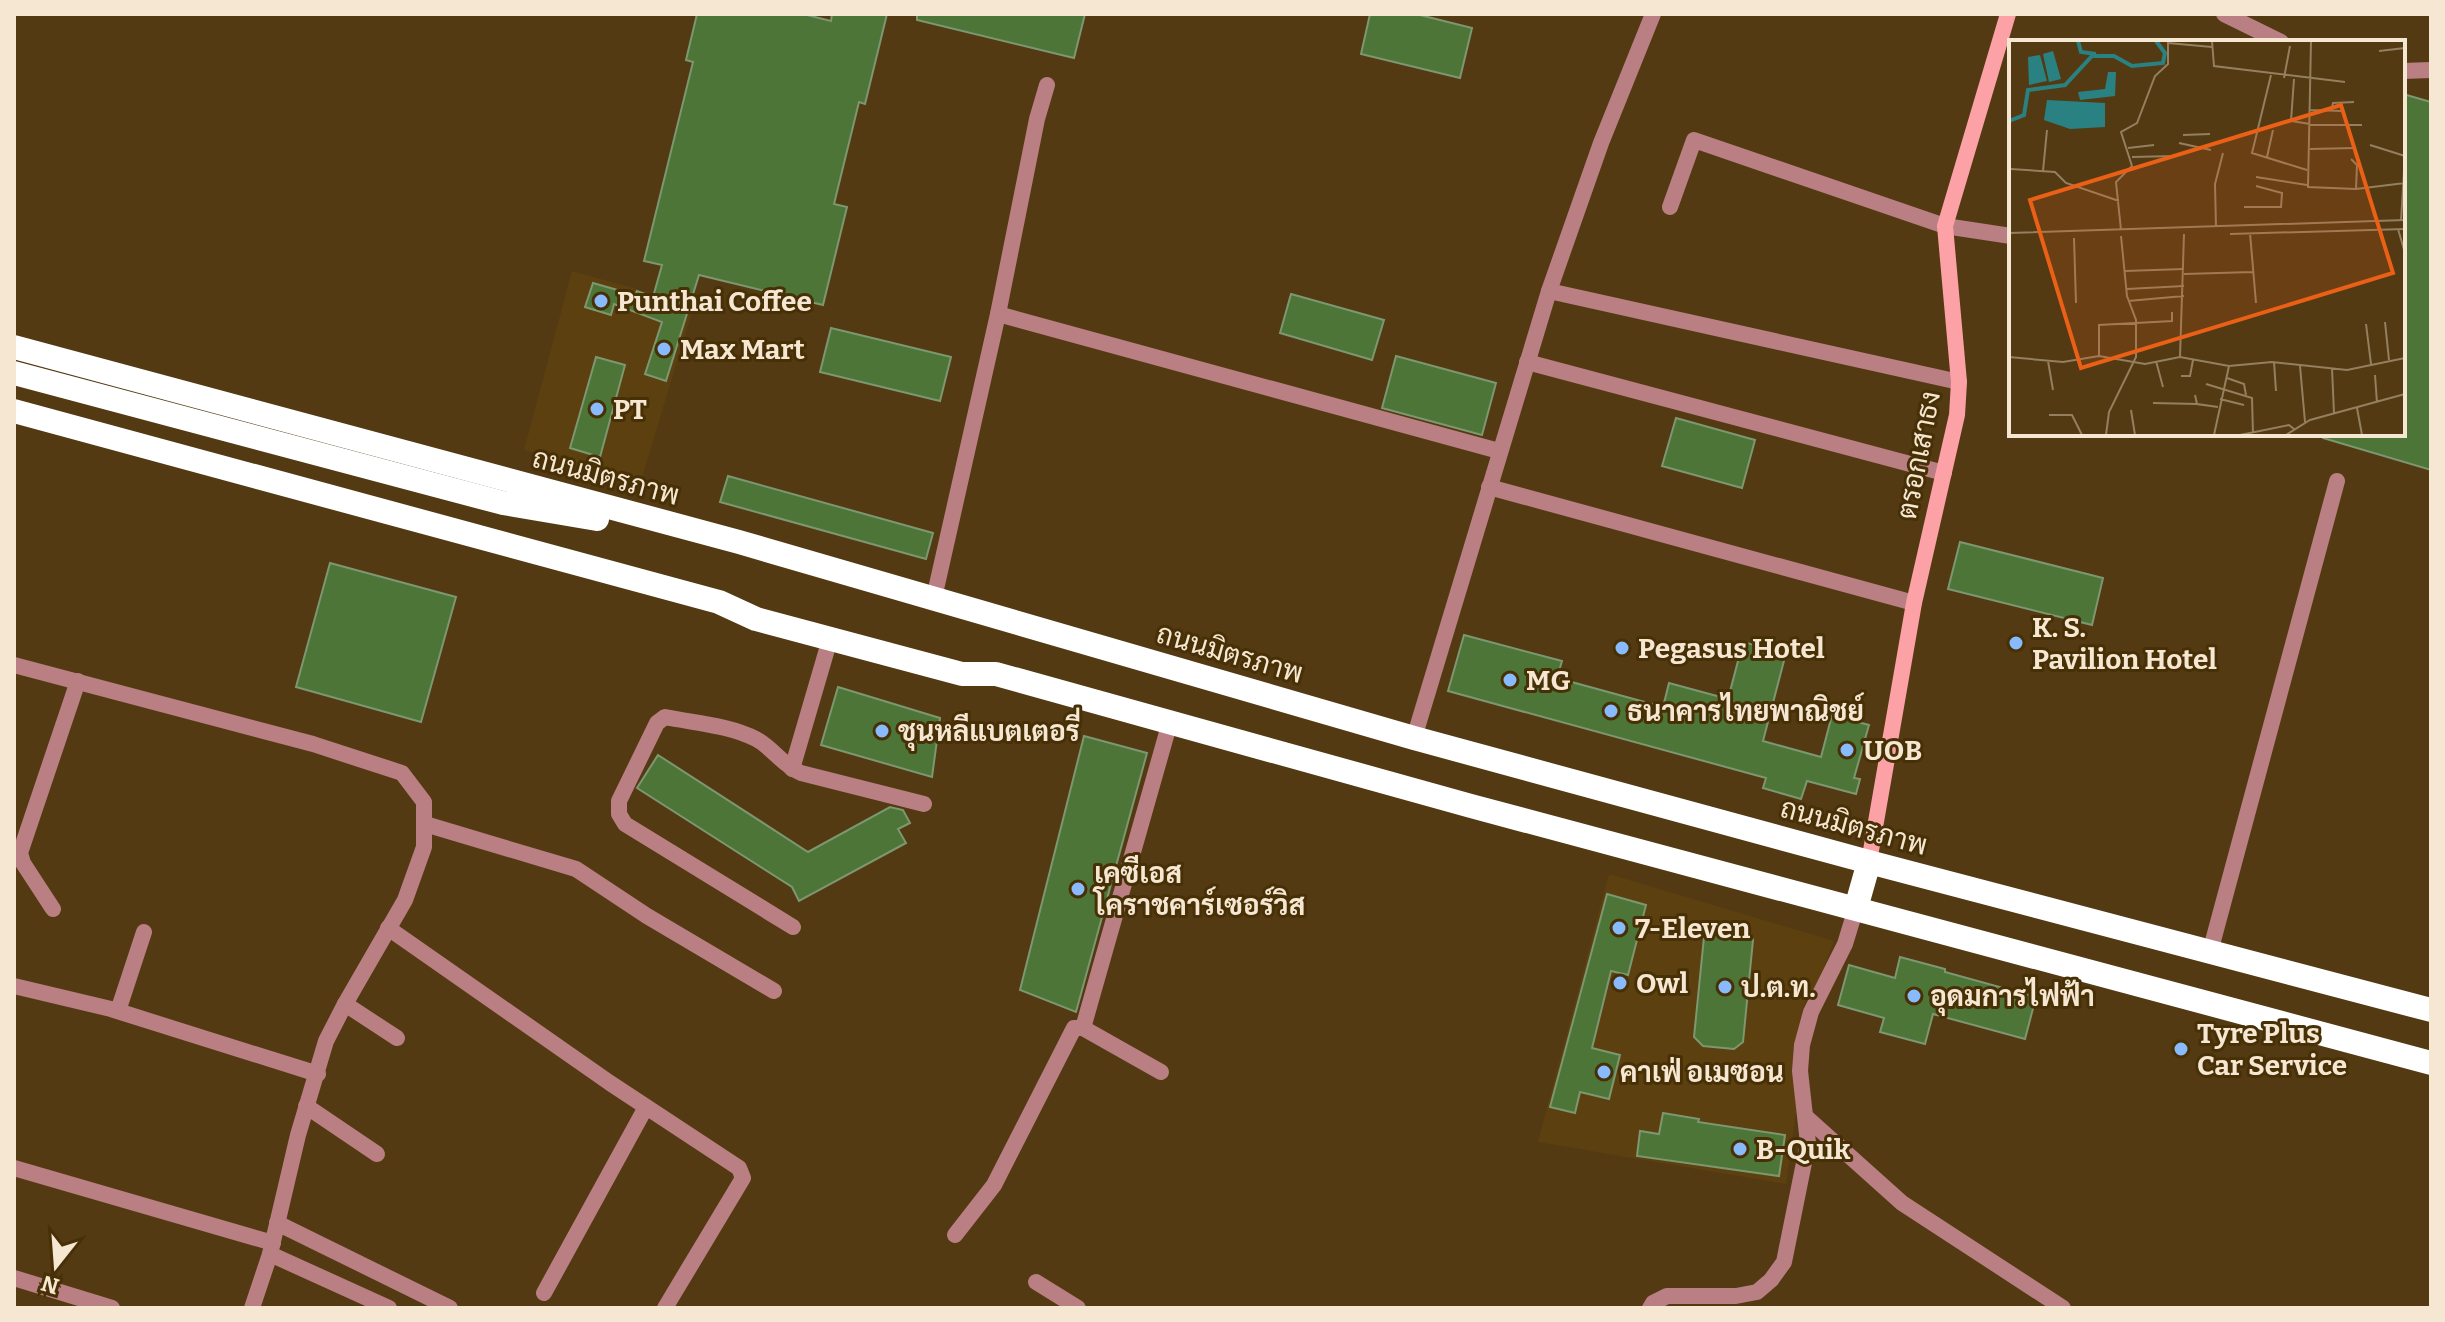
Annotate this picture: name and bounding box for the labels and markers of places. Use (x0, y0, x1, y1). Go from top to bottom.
place label: Punthai Coffee (617, 285, 812, 318)
marker: Punthai Coffee (592, 292, 610, 310)
place label: Max Mart (680, 333, 805, 366)
marker: Max Mart (655, 340, 673, 358)
place label: PT (613, 393, 647, 426)
marker: PT (588, 400, 606, 418)
place label: K. S. Pavilion Hotel (2032, 611, 2217, 676)
place label: Pegasus Hotel (1638, 632, 1825, 665)
marker: K. S. Pavilion Hotel (2007, 634, 2025, 652)
marker: Pegasus Hotel (1613, 639, 1631, 657)
place label: MG (1526, 664, 1571, 697)
marker: MG (1501, 671, 1519, 689)
place label: ธนาคารไทยพาณิชย์ (1627, 692, 1865, 728)
marker: ธนาคารไทยพาณิชย์ (1602, 702, 1620, 720)
place label: ชุนหลีแบตเตอรี่ (898, 707, 1080, 751)
marker: ชุนหลีแบตเตอรี่ (873, 722, 891, 740)
place label: UOB (1863, 734, 1922, 767)
marker: UOB (1838, 741, 1856, 759)
place label: เคซีเอส โคราชคาร์เซอร์วิส (1092, 855, 1305, 922)
marker: เคซีเอส โคราชคาร์เซอร์วิส (1069, 880, 1087, 898)
place label: 7-Eleven (1635, 912, 1750, 945)
marker: 7-Eleven (1610, 919, 1628, 937)
place label: Owl (1636, 967, 1689, 1000)
place label: ป.ต.ท. (1741, 971, 1816, 1004)
marker: Owl (1611, 974, 1629, 992)
place label: อุดมการไฟฟ้า (1930, 977, 2095, 1016)
marker: ป.ต.ท. (1716, 978, 1734, 996)
marker: อุดมการไฟฟ้า (1905, 987, 1923, 1005)
place label: Tyre Plus Car Service (2197, 1017, 2347, 1082)
marker: Tyre Plus Car Service (2172, 1040, 2190, 1058)
place label: คาเฟ่ อเมซอน (1620, 1056, 1784, 1089)
marker: คาเฟ่ อเมซอน (1595, 1063, 1613, 1081)
place label: B-Quik (1756, 1133, 1851, 1166)
marker: B-Quik (1731, 1140, 1749, 1158)

